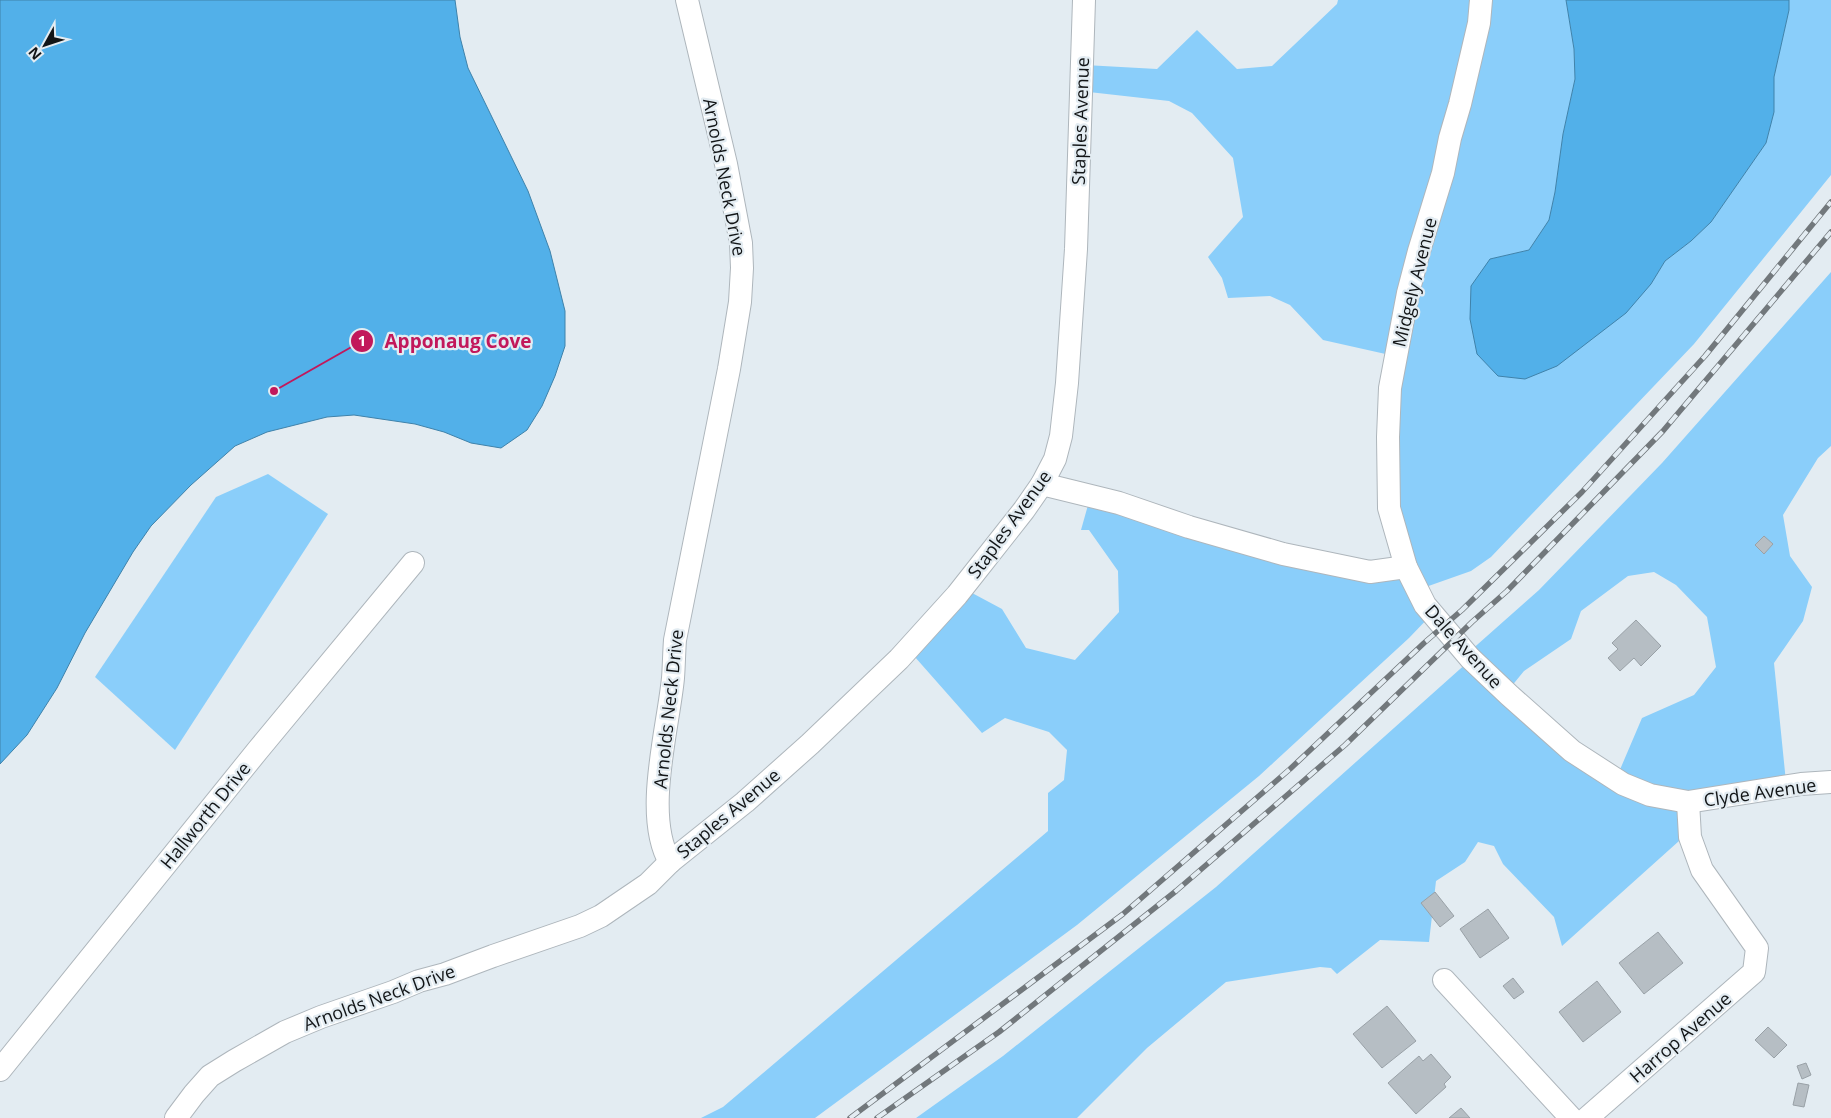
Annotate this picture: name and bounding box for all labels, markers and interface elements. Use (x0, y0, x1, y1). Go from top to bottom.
north arrow (20, 20, 70, 70)
text: N (24, 43, 46, 64)
street label: Staples Avenue (1066, 57, 1094, 185)
street label: Arnolds Neck Drive (698, 96, 752, 258)
street label: Midgely Avenue (1386, 215, 1442, 349)
callout: Apponaug Cove (349, 324, 541, 358)
text: Apponaug Cove (385, 328, 531, 354)
text: 1 (358, 330, 366, 350)
street label: Staples Avenue (962, 465, 1056, 583)
street label: Dale Avenue (1420, 599, 1508, 693)
street label: Arnolds Neck Drive (648, 628, 688, 790)
street label: Hallworth Drive (155, 757, 255, 873)
street label: Staples Avenue (671, 763, 785, 863)
street label: Clyde Avenue (1702, 772, 1818, 812)
street label: Arnolds Neck Drive (300, 958, 458, 1036)
street label: Harrop Avenue (1624, 986, 1736, 1088)

